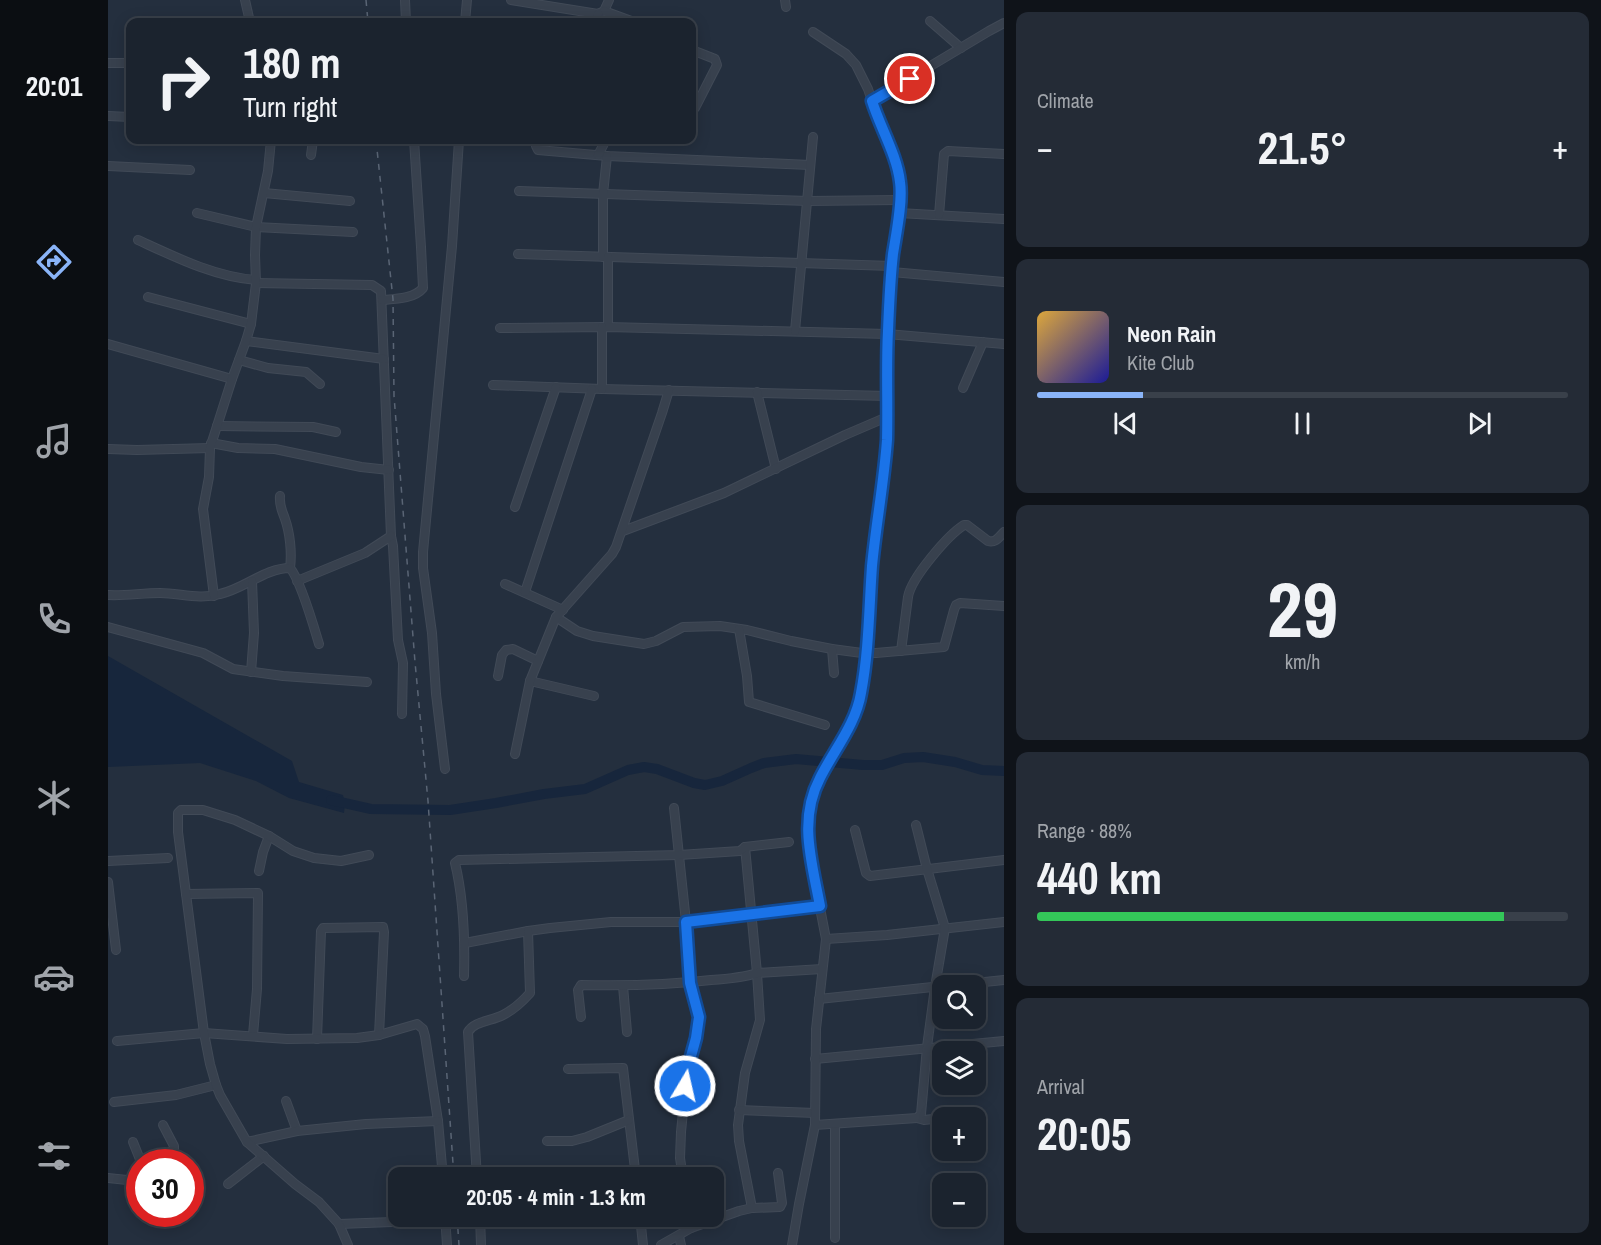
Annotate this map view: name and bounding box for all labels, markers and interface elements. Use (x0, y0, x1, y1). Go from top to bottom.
text: 180 m (243, 35, 341, 91)
icon: right (144, 42, 222, 120)
pin (884, 53, 935, 104)
icon: arrive (893, 62, 926, 95)
text: 20:01 (26, 68, 82, 104)
text: Climate (1037, 87, 1094, 114)
text: Turn right (243, 89, 337, 125)
text: 21.5° (1258, 117, 1347, 178)
text: − (1037, 125, 1053, 169)
text: + (1552, 125, 1568, 169)
icon: directions (33, 241, 75, 283)
text: Neon Rain (1127, 319, 1216, 349)
text: Kite Club (1127, 349, 1194, 376)
icon: previous (1109, 407, 1142, 440)
icon: pause (1286, 407, 1319, 440)
icon: next (1463, 407, 1496, 440)
icon: music (33, 420, 75, 462)
text: 29 (1267, 556, 1338, 661)
icon: phone (33, 598, 75, 640)
text: km/h (1285, 648, 1320, 675)
icon: climate (33, 777, 75, 819)
text: Range · 88% (1037, 817, 1132, 844)
text: 440 km (1037, 847, 1162, 908)
icon: car (33, 956, 75, 998)
map controls (932, 975, 986, 1227)
button: search (932, 975, 986, 1029)
button: layers (932, 1041, 986, 1095)
position arrow (653, 1054, 717, 1118)
text: Arrival (1037, 1073, 1084, 1100)
text: 20:05 (1037, 1103, 1131, 1164)
button: + (932, 1107, 986, 1161)
icon: filters (33, 1135, 75, 1177)
speed limit sign: 30 (126, 1149, 204, 1227)
button: − (932, 1173, 986, 1227)
text: 20:05 · 4 min · 1.3 km (466, 1182, 646, 1212)

